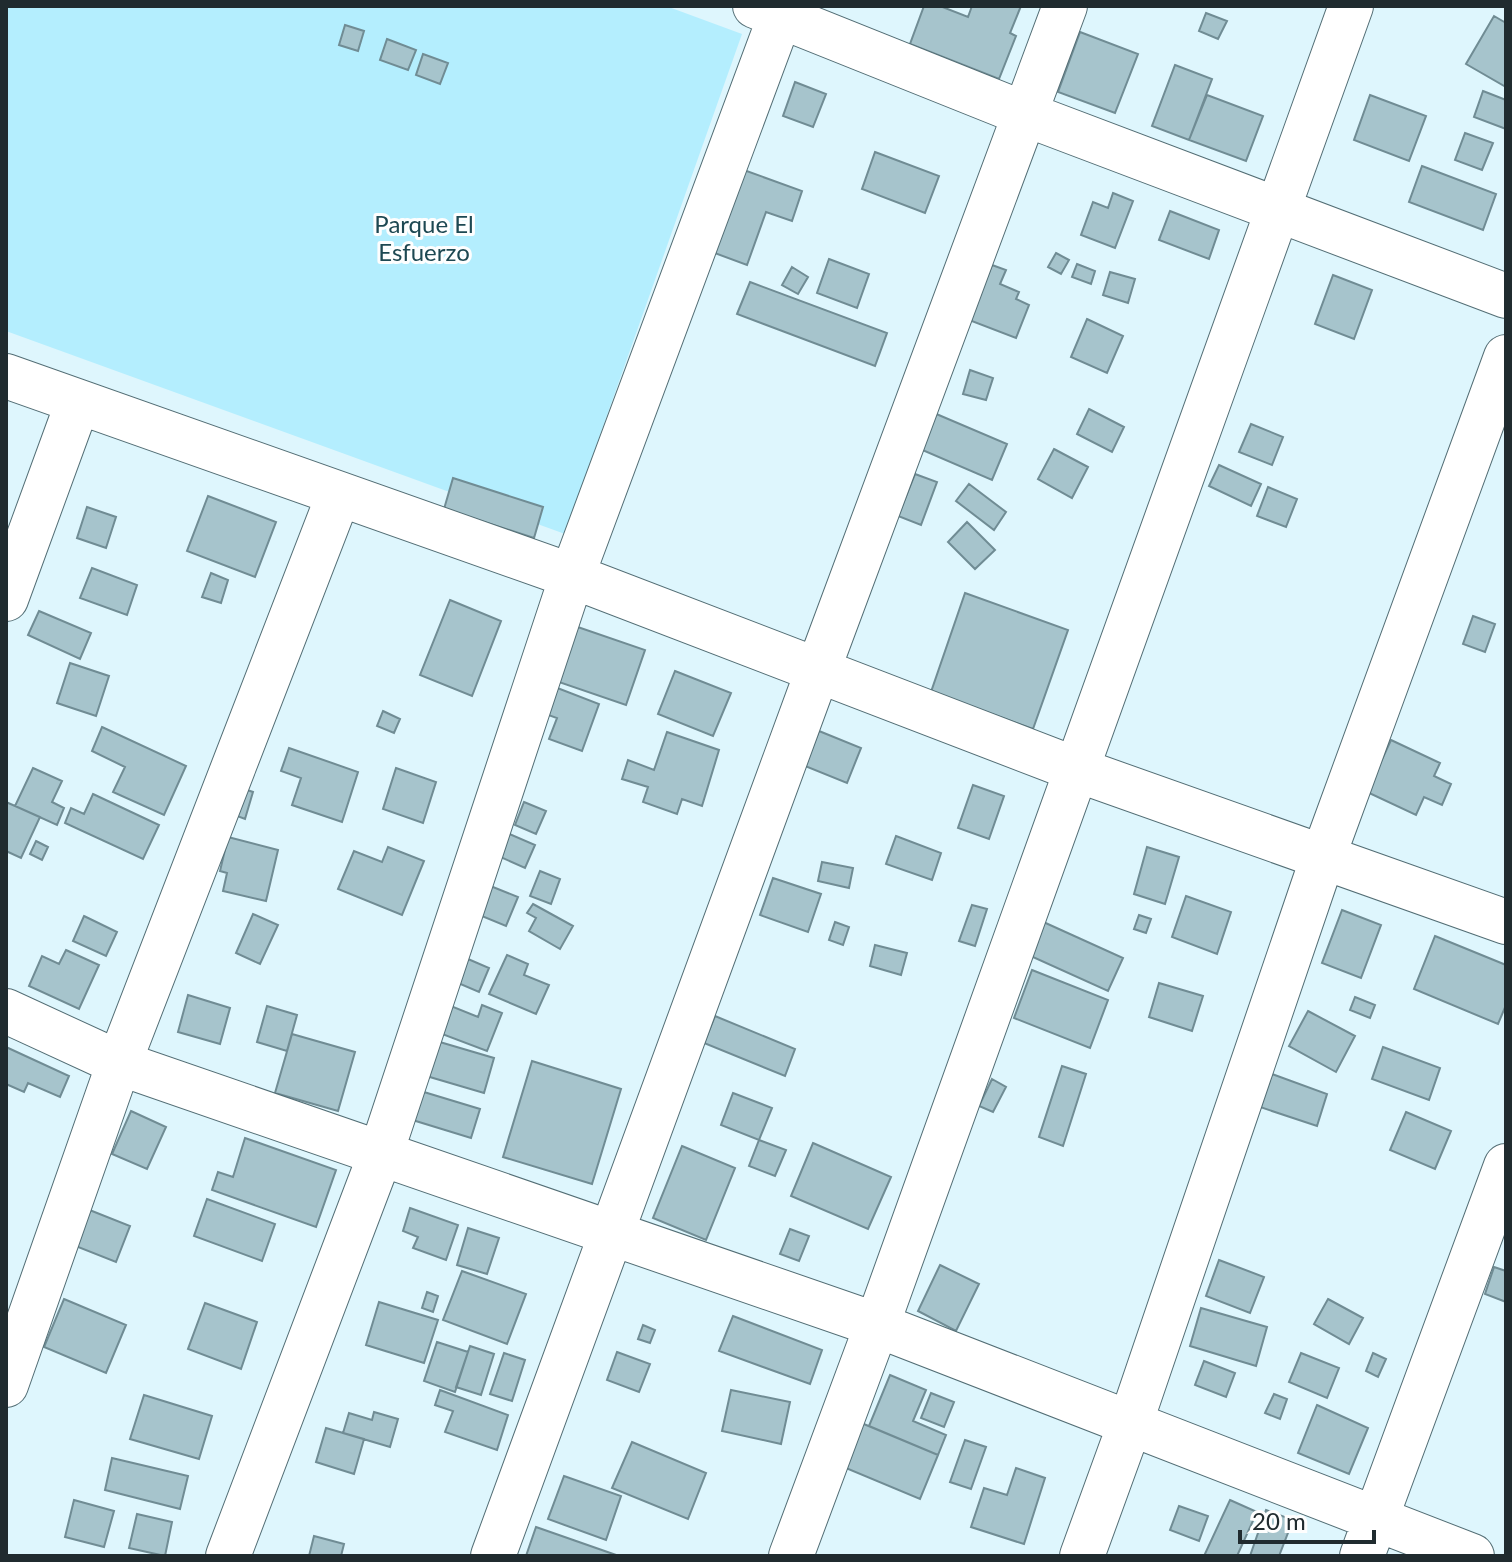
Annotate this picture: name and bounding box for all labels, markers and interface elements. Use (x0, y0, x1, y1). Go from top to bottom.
park label: Parque El Esfuerzo (374, 209, 474, 266)
scale bar (1240, 1494, 1374, 1544)
text: 20 m (1252, 1506, 1306, 1535)

